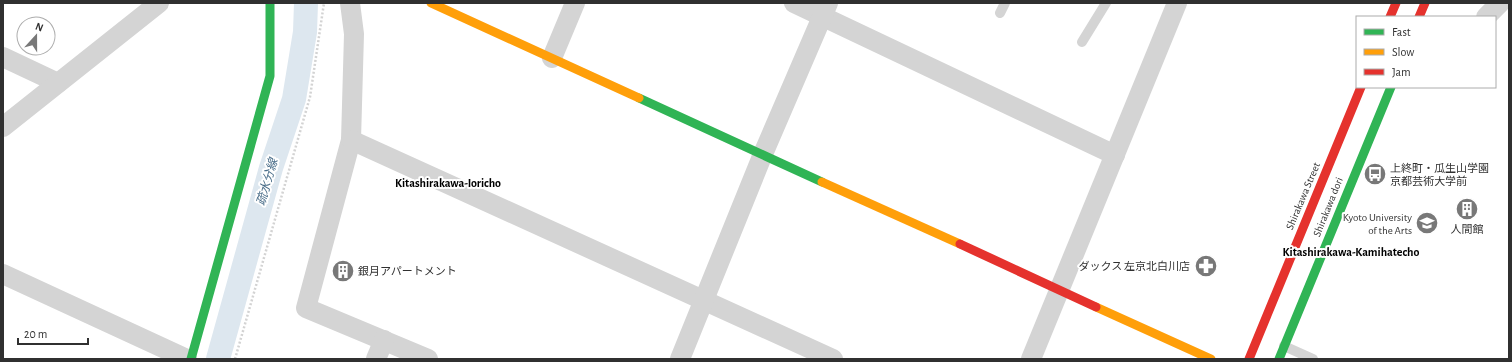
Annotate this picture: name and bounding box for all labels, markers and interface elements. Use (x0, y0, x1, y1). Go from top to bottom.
north arrow (16, 16, 56, 56)
legend (1356, 16, 1496, 88)
text: N (34, 21, 45, 34)
text: Fast (1392, 26, 1411, 38)
text: Slow (1392, 46, 1414, 58)
text: Jam (1392, 66, 1411, 78)
water label: 疏水分線 (254, 155, 280, 207)
street label: Shirakawa Street (1284, 160, 1322, 231)
bus stop icon: 上終町・瓜生山学園 京都芸術大学前 (1362, 161, 1388, 187)
place label: 上終町・瓜生山学園 京都芸術大学前 (1390, 162, 1489, 187)
street label: Shirakawa dori (1311, 176, 1345, 238)
district label: Kitashirakawa-Ioricho (395, 177, 501, 189)
building icon: 人間館 (1454, 196, 1480, 222)
school or university icon: Kyoto University of the Arts (1414, 210, 1440, 236)
place label: Kyoto University of the Arts (1343, 212, 1412, 236)
place label: 人間館 (1451, 224, 1484, 235)
district label: Kitashirakawa-Kamihatecho (1283, 246, 1419, 258)
pharmacy icon: ダックス 左京北白川店 (1193, 253, 1219, 279)
building icon: 銀月アパートメント (330, 258, 356, 284)
place label: ダックス 左京北白川店 (1079, 260, 1190, 272)
place label: 銀月アパートメント (358, 266, 457, 277)
scale bar (18, 320, 88, 346)
text: 20 m (24, 328, 47, 340)

